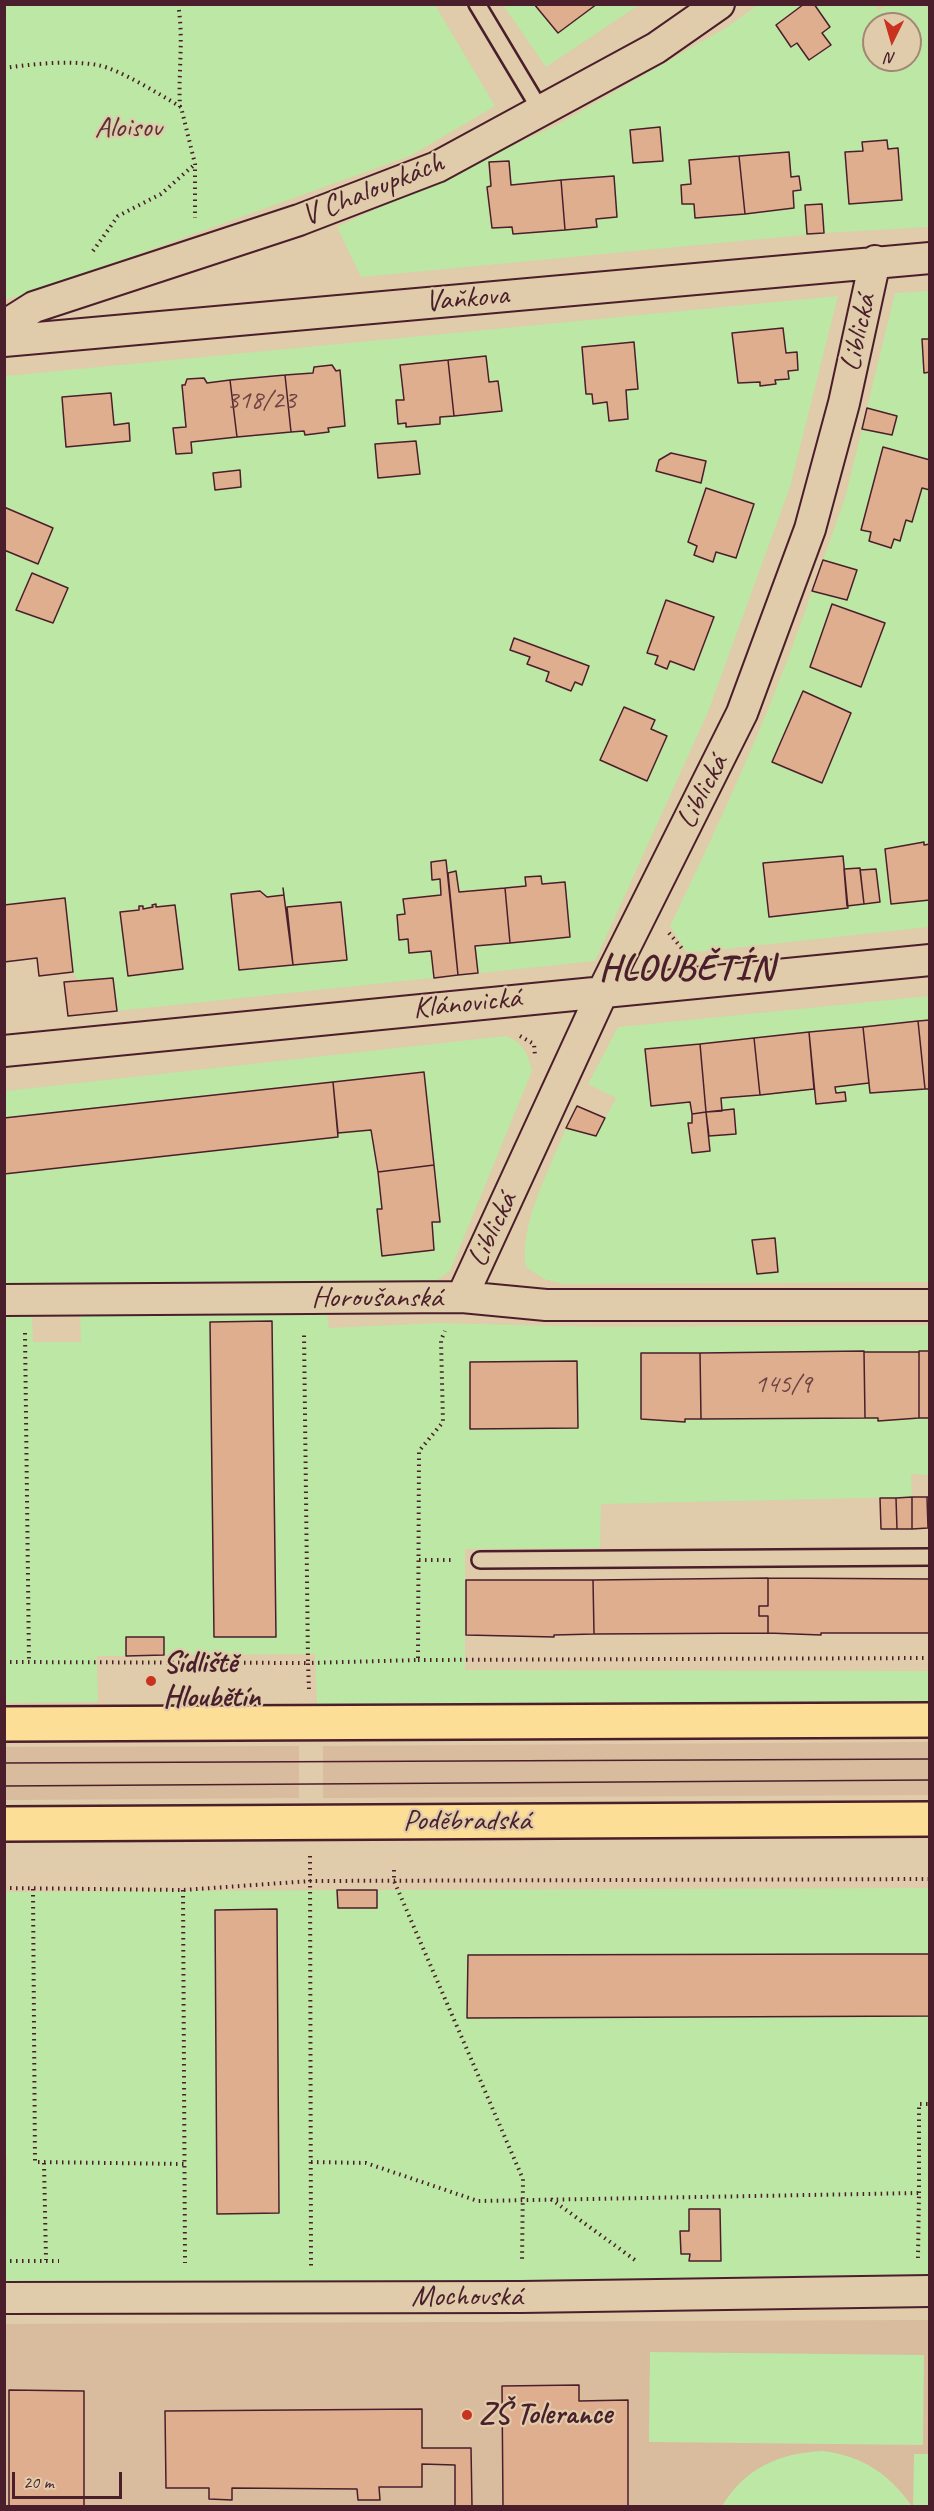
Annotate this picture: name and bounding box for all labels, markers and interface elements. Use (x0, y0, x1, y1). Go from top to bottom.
north arrow (862, 12, 922, 72)
text: N (885, 48, 896, 68)
park label: Aloisov (94, 110, 162, 146)
street label: V Chaloupkách (297, 145, 449, 235)
street label: Vaňkova (424, 277, 510, 321)
street label: Liblická (833, 291, 885, 375)
house number: 318/23 (226, 385, 296, 417)
street label: Liblická (669, 749, 737, 835)
district label: HLOUBĚTÍN (599, 948, 775, 992)
street label: Klánovická (411, 980, 523, 1028)
street label: Liblická (460, 1187, 526, 1273)
street label: Horoušanská (311, 1280, 443, 1316)
house number: 145/9 (754, 1369, 812, 1401)
place label: Sídliště Hloubětín (163, 1646, 260, 1716)
marker: Sídliště Hloubětín (144, 1674, 158, 1688)
street label: Poděbradská (403, 1803, 531, 1839)
street label: Mochovská (411, 2279, 523, 2315)
place label: ZŠ Tolerance (479, 2397, 612, 2433)
marker: ZŠ Tolerance (460, 2408, 474, 2422)
scale bar (15, 2460, 124, 2498)
text: 20 m (23, 2471, 54, 2493)

